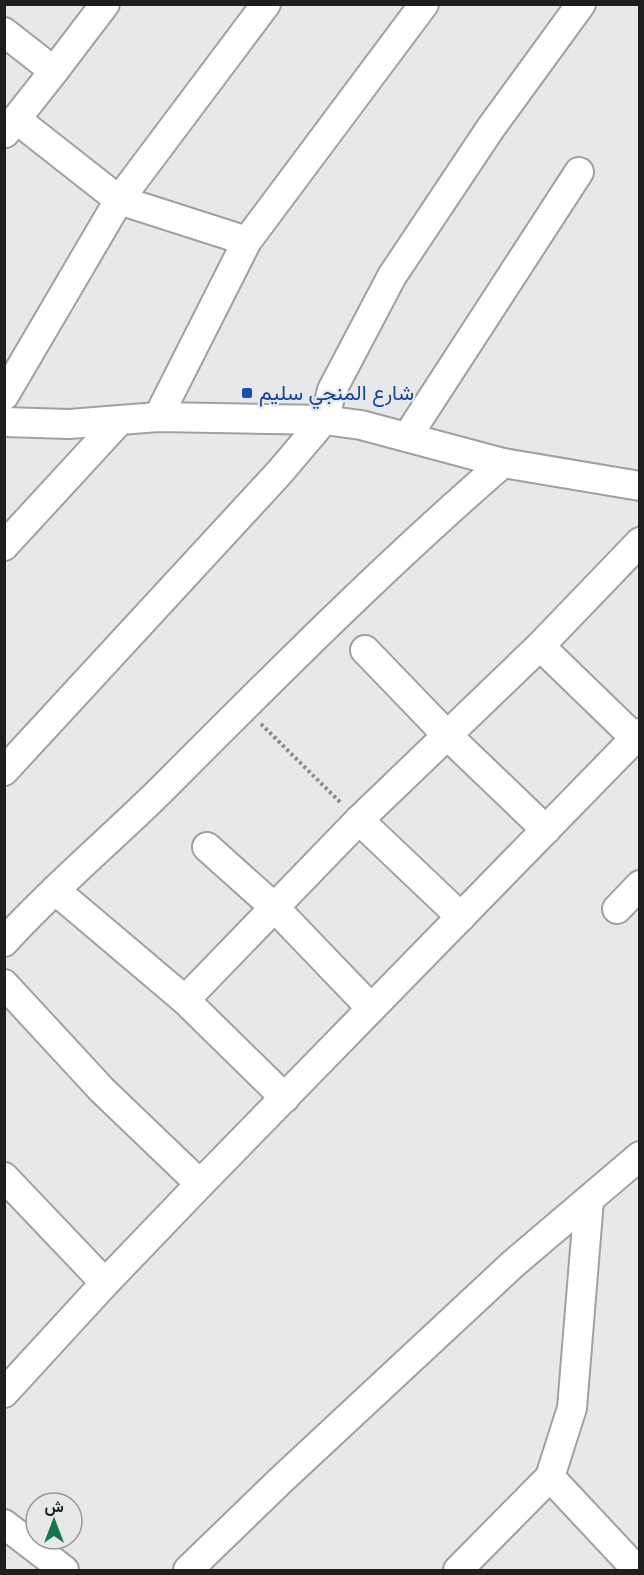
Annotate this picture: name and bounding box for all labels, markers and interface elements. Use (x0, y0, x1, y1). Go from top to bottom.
place label: شارع المنجي سليم (259, 379, 414, 410)
marker: شارع المنجي سليم (240, 386, 254, 400)
north arrow (24, 1491, 84, 1551)
text: ش (44, 1496, 64, 1518)

